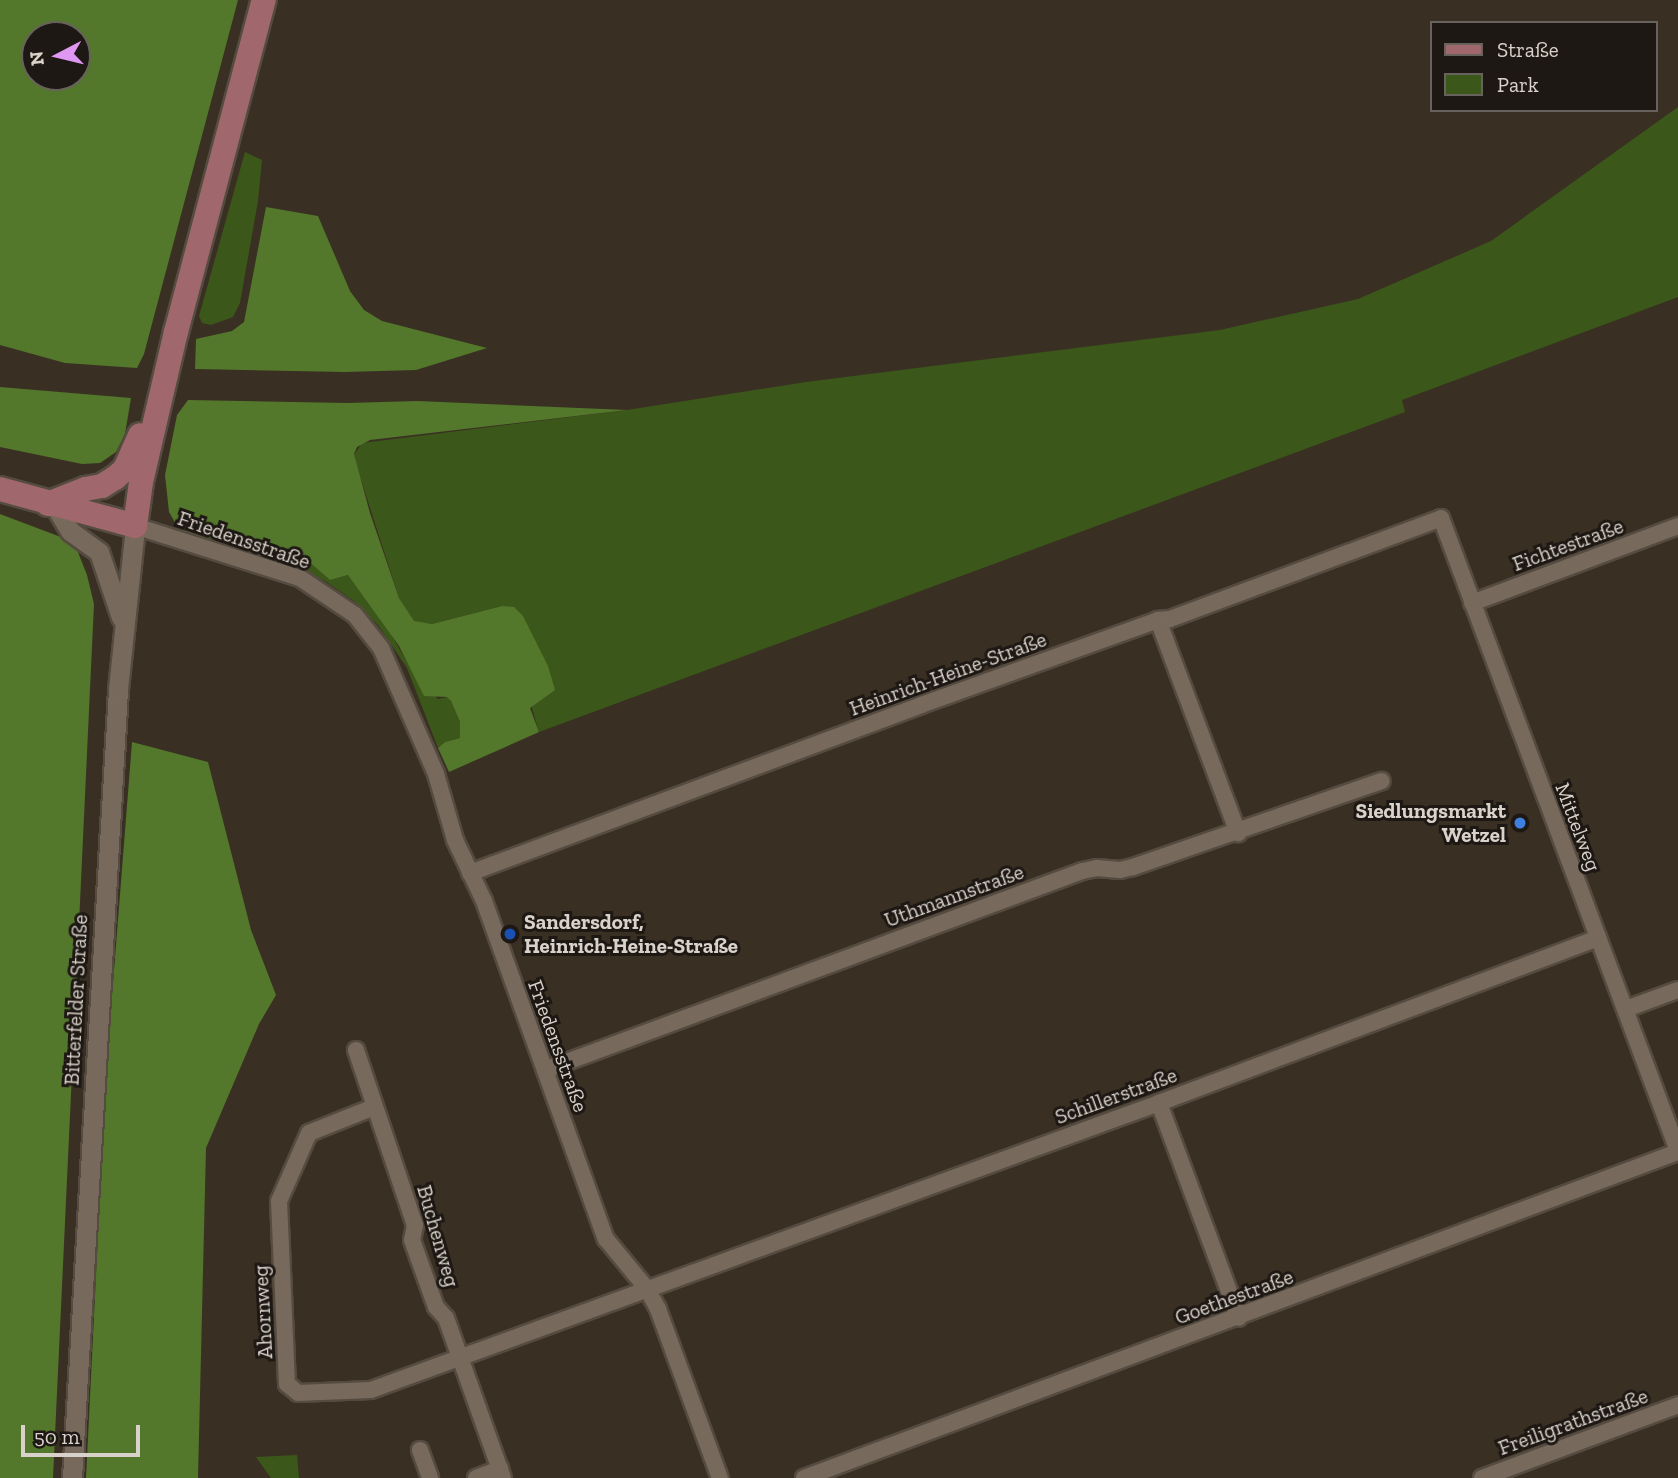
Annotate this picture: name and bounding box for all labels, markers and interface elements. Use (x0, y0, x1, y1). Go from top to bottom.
north arrow (21, 21, 91, 91)
legend (1430, 21, 1657, 112)
text: Straße (1497, 37, 1559, 62)
text: N (24, 50, 49, 67)
text: Park (1497, 72, 1539, 97)
street label: Friedensstraße (174, 506, 314, 574)
street label: Fichtestraße (1509, 513, 1627, 577)
street label: Heinrich-Heine-Straße (846, 627, 1050, 721)
street label: Mittelweg (1550, 779, 1606, 875)
place label: Siedlungsmarkt Wetzel (1356, 798, 1506, 848)
marker: Siedlungsmarkt Wetzel (1512, 815, 1528, 831)
street label: Uthmannstraße (881, 859, 1027, 933)
place label: Sandersdorf, Heinrich-Heine-Straße (524, 909, 738, 959)
street label: Bitterfelder Straße (59, 914, 93, 1086)
marker: Sandersdorf, Heinrich-Heine-Straße (502, 926, 518, 942)
street label: Friedensstraße (522, 977, 594, 1115)
street label: Schillerstraße (1052, 1062, 1180, 1130)
street label: Buchenweg (411, 1182, 465, 1290)
street label: Ahornweg (248, 1264, 278, 1360)
street label: Goethestraße (1171, 1264, 1297, 1330)
street label: Freiligrathstraße (1495, 1383, 1651, 1461)
scale bar (24, 1412, 144, 1456)
text: 50 m (34, 1424, 80, 1449)

